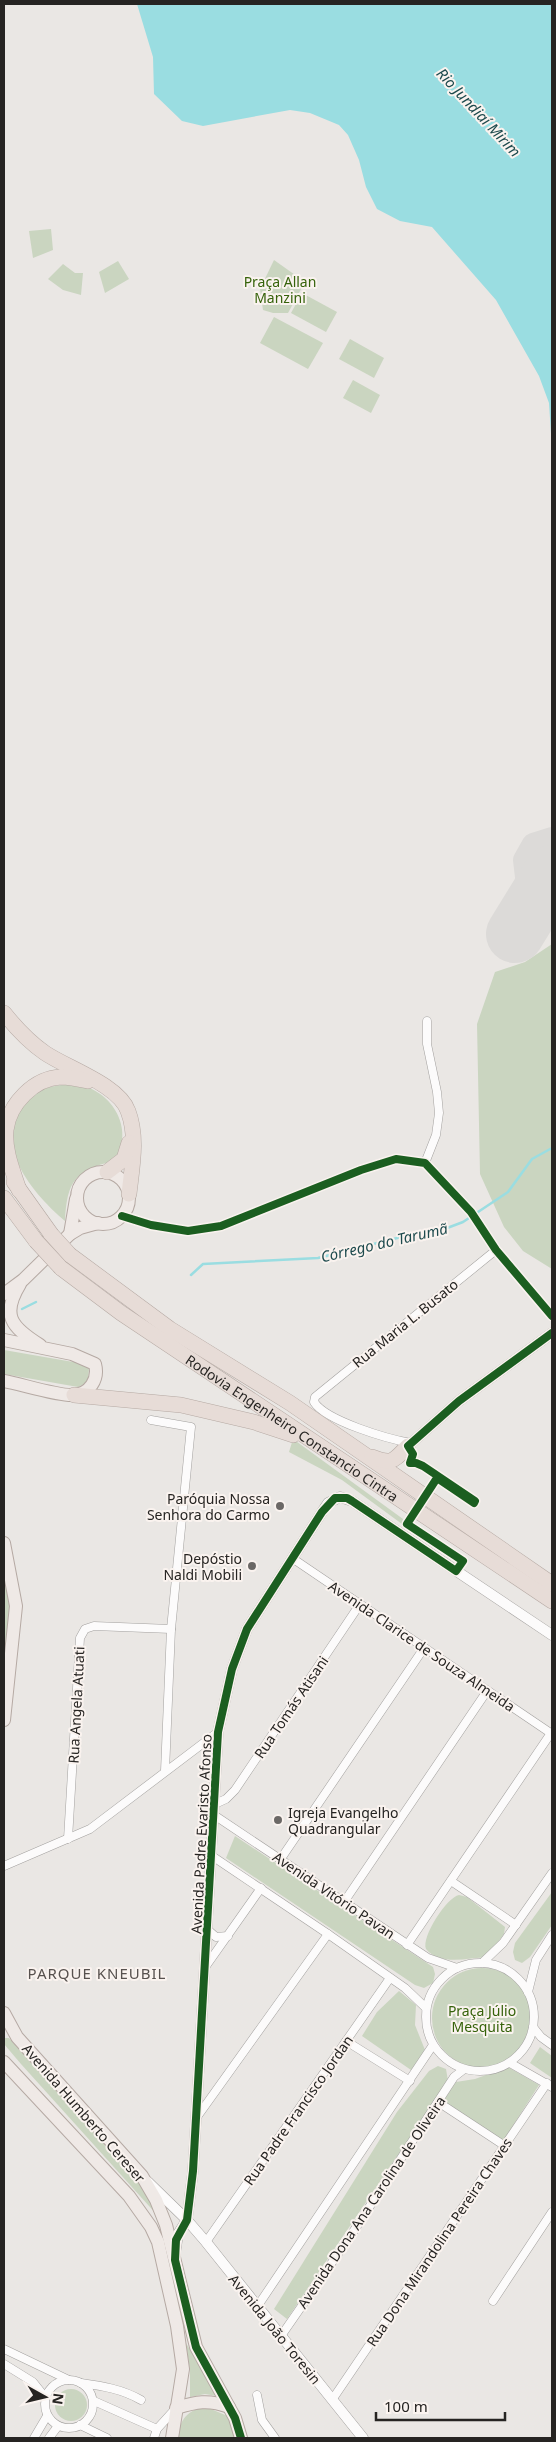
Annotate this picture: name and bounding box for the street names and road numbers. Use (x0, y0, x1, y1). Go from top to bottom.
street label: Rua Maria L. Busato (348, 1274, 462, 1372)
street label: Rodovia Engenheiro Constancio Cintra (182, 1350, 402, 1505)
street label: Avenida Clarice de Souza Almeida (325, 1576, 519, 1716)
street label: Rua Angela Atuati (63, 1646, 89, 1764)
street label: Rua Tomás Atisani (250, 1652, 332, 1762)
street label: Avenida Padre Evaristo Afonso (186, 1733, 216, 1935)
street label: Avenida Vitório Pavan (269, 1847, 399, 1943)
street label: Rua Padre Francisco Jordan (239, 2031, 357, 2189)
street label: Avenida Humberto Cereser (18, 2039, 150, 2187)
street label: Avenida Dona Ana Carolina de Oliveira (293, 2092, 449, 2312)
street label: Rua Dona Mirandolina Pereira Chaves (362, 2134, 516, 2350)
street label: Avenida João Toresin (225, 2270, 325, 2388)

